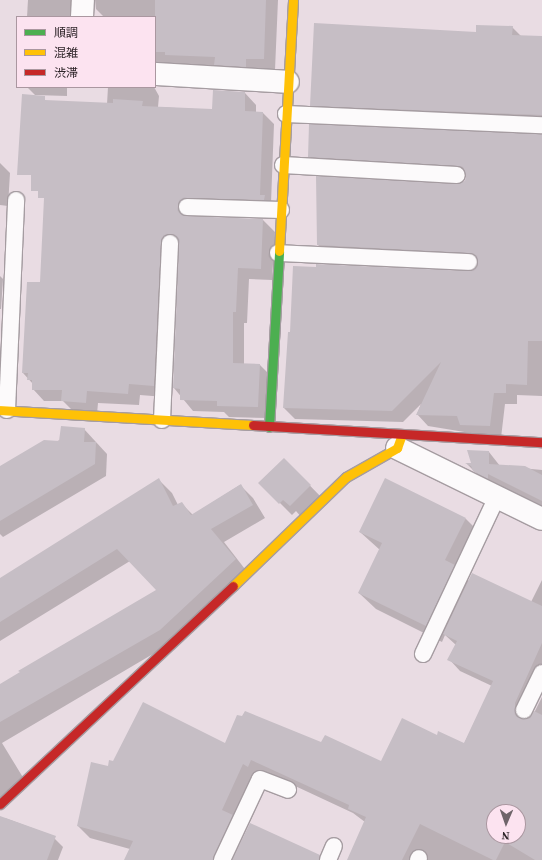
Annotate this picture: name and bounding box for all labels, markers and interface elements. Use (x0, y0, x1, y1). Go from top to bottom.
legend (16, 16, 156, 88)
text: 順調 (54, 25, 78, 41)
text: 混雑 (54, 45, 78, 61)
text: 渋滞 (54, 65, 78, 81)
north arrow (486, 804, 526, 844)
text: N (501, 828, 510, 843)

